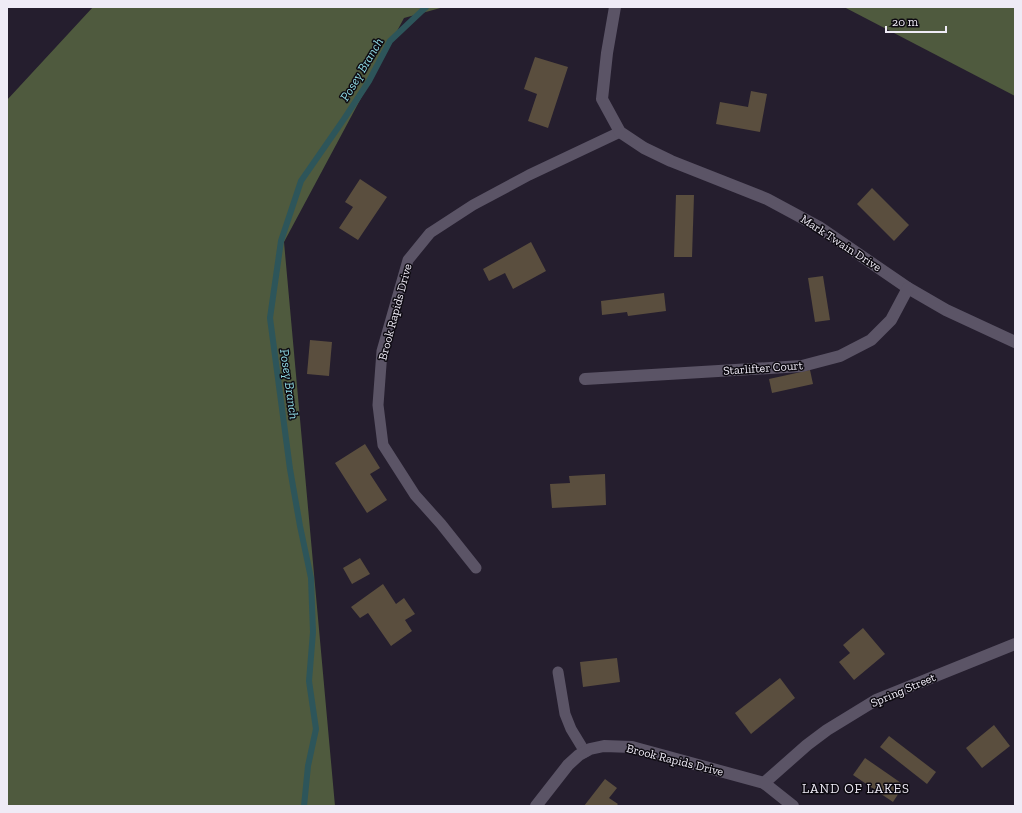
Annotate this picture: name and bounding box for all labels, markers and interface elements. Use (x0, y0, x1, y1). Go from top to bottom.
scale bar (886, 8, 946, 34)
text: 20 m (892, 15, 919, 29)
water label: Posey Branch (337, 35, 386, 104)
street label: Mark Twain Drive (798, 212, 884, 275)
street label: Brook Rapids Drive (375, 262, 415, 362)
water label: Posey Branch (277, 348, 302, 421)
street label: Starlifter Court (723, 358, 804, 378)
street label: Spring Street (868, 670, 938, 710)
street label: Brook Rapids Drive (625, 741, 725, 779)
district label: LAND OF LAKES (802, 781, 910, 796)

